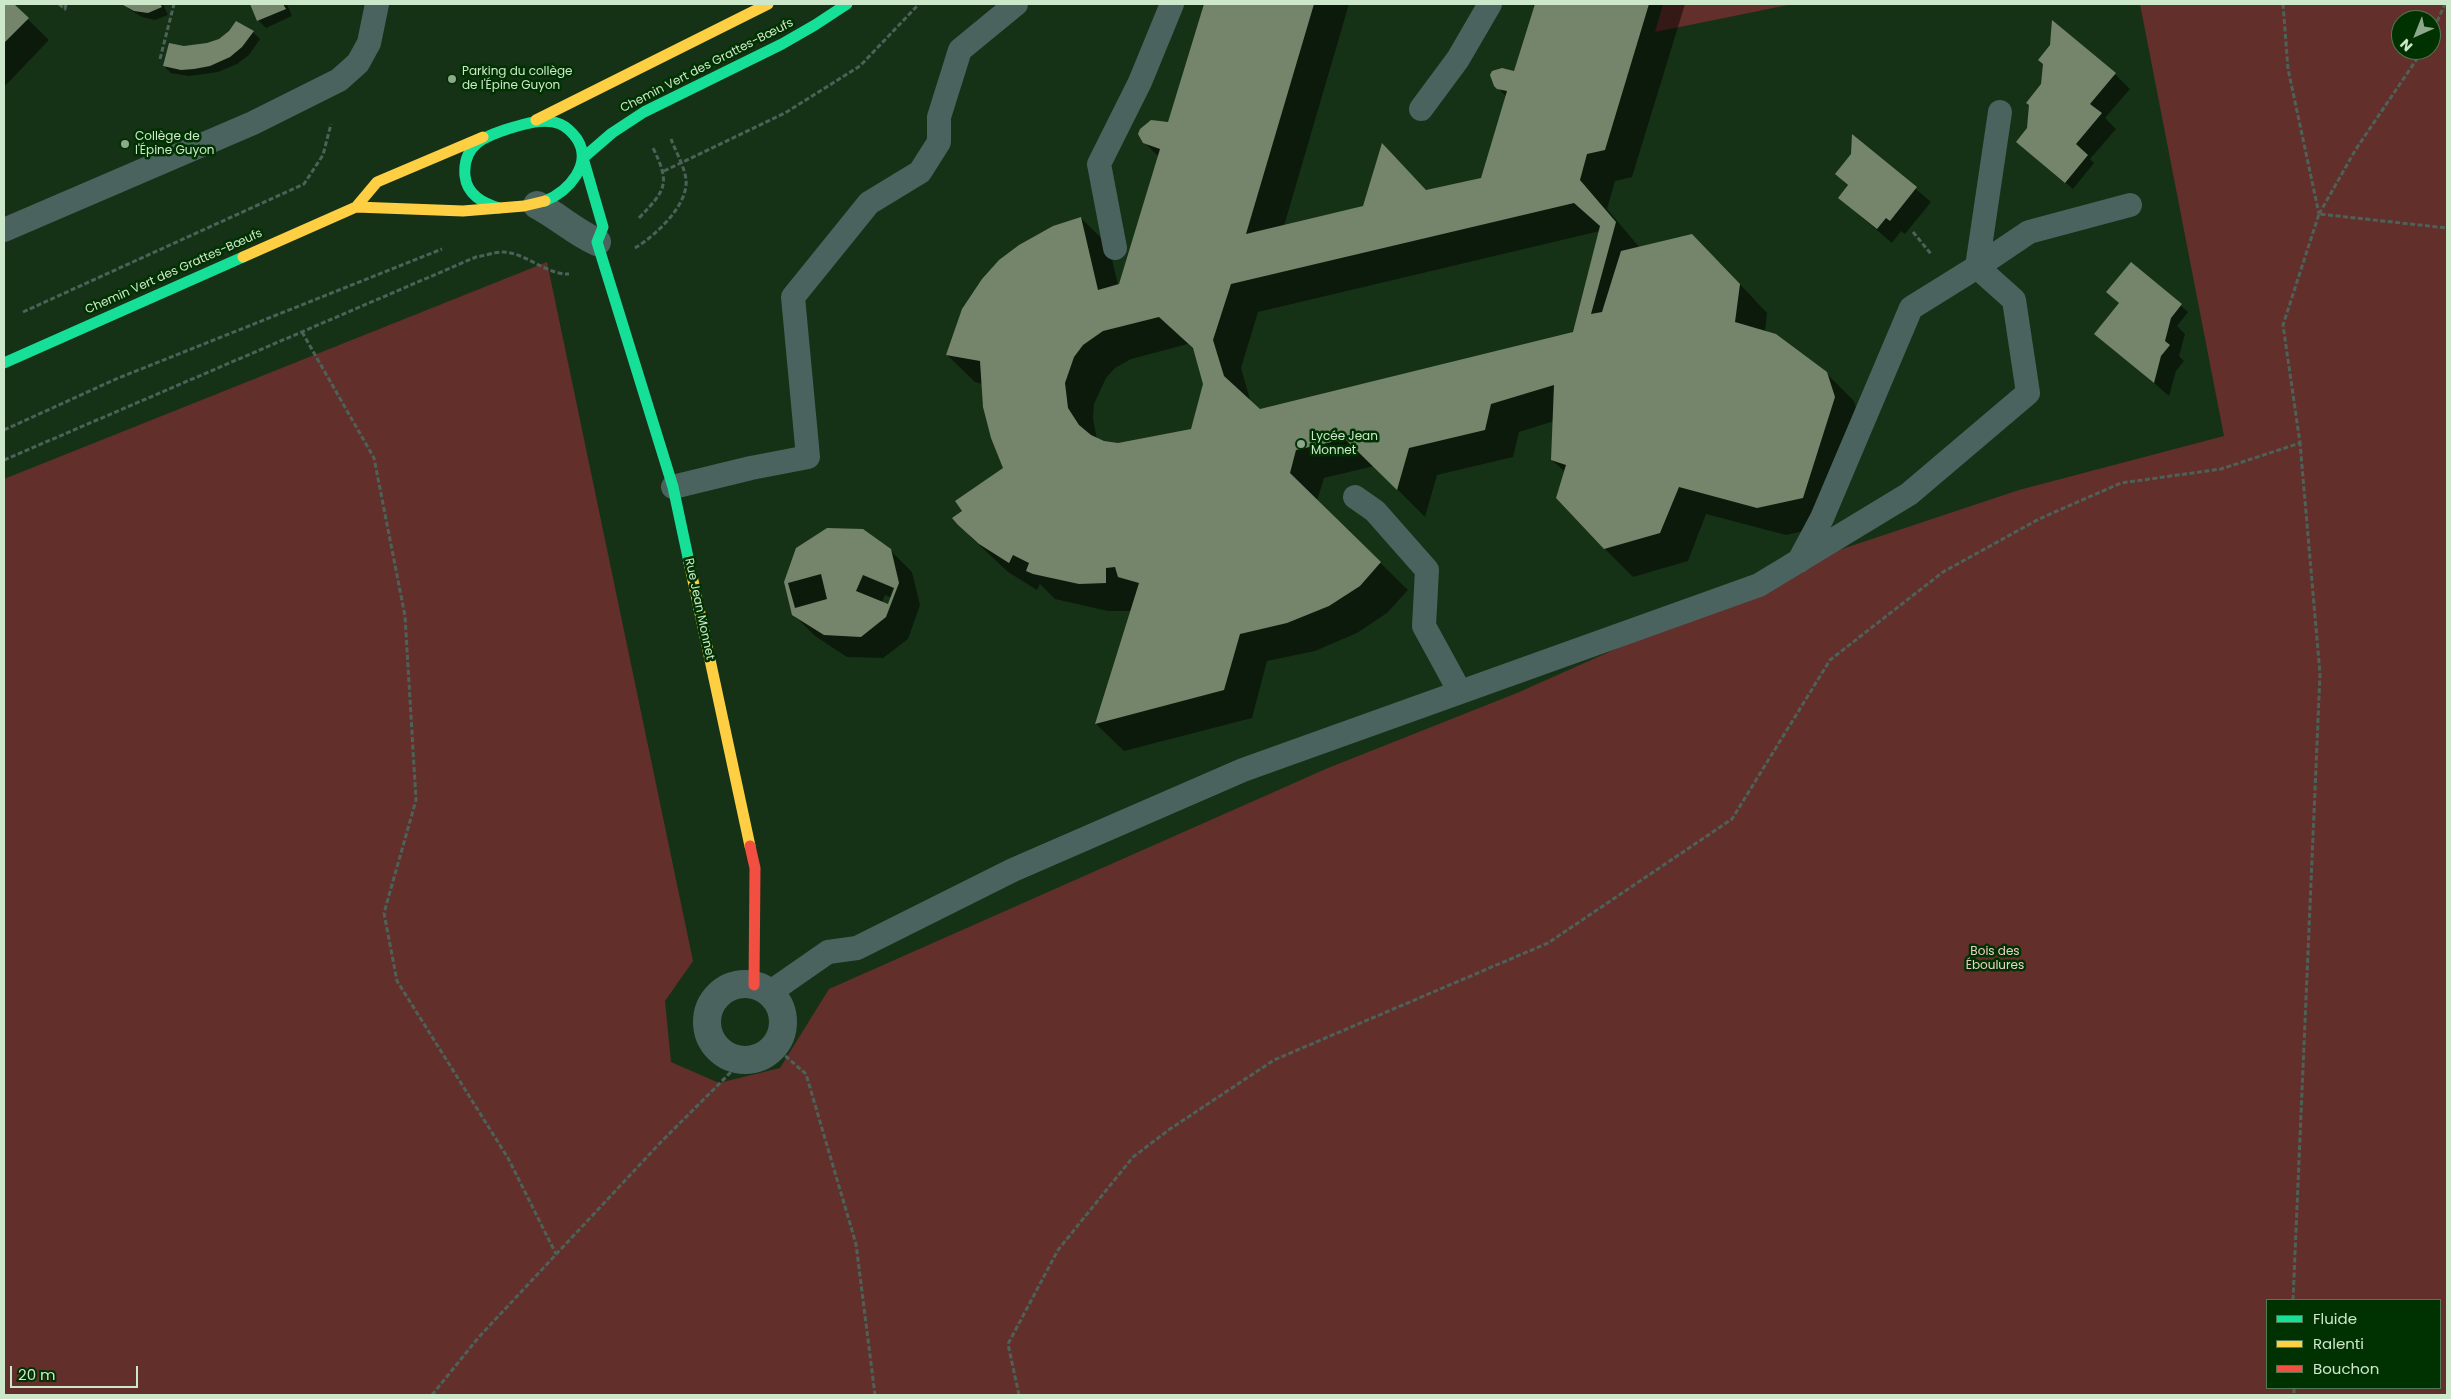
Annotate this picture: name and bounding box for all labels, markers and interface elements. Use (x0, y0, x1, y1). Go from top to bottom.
north arrow (2391, 10, 2441, 60)
street label: Chemin Vert des Grattes-Bœufs (618, 16, 796, 116)
text: N (2396, 34, 2417, 56)
place label: Parking du collège de l'Épine Guyon (462, 65, 573, 93)
marker: Parking du collège de l'Épine Guyon (446, 73, 458, 85)
place label: Collège de l'Épine Guyon (135, 130, 215, 158)
marker: Collège de l'Épine Guyon (119, 138, 131, 150)
street label: Chemin Vert des Grattes-Bœufs (83, 226, 265, 318)
place label: Lycée Jean Monnet (1311, 430, 1378, 458)
marker: Lycée Jean Monnet (1295, 438, 1307, 450)
street label: Rue Jean Monnet (681, 557, 717, 661)
park label: Bois des Éboulures (1966, 945, 2024, 973)
legend (2266, 1299, 2441, 1389)
text: Fluide (2313, 1308, 2357, 1329)
text: Ralenti (2313, 1333, 2364, 1354)
scale bar (12, 1356, 140, 1388)
text: Bouchon (2313, 1358, 2379, 1379)
text: 20 m (18, 1364, 56, 1385)

